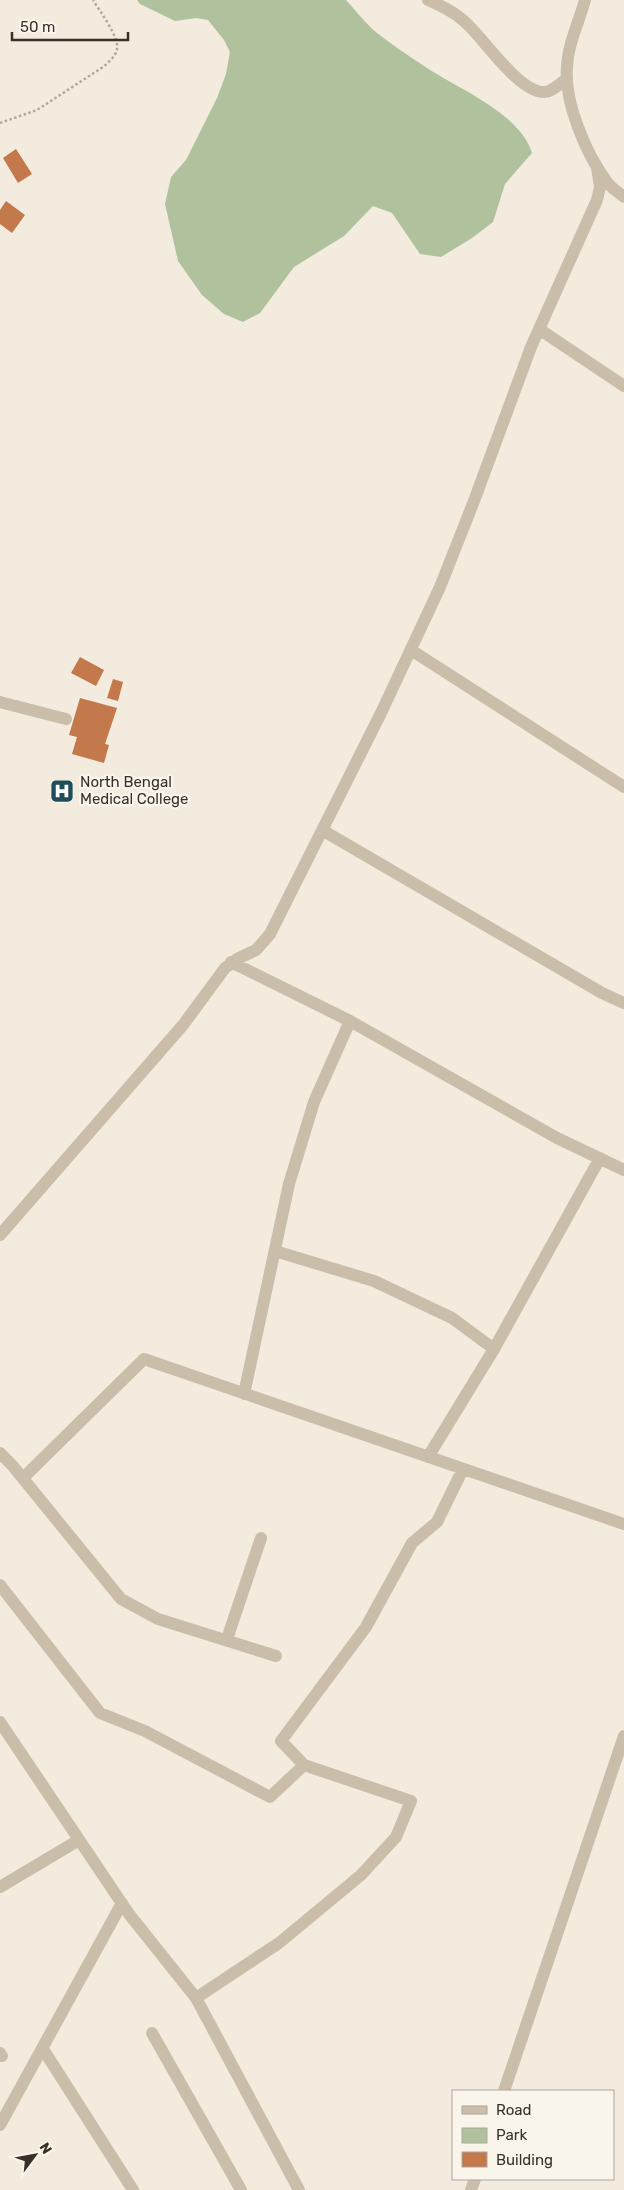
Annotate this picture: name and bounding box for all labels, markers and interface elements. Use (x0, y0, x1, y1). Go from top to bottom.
scale bar (12, 10, 129, 42)
text: 50 m (20, 18, 55, 36)
place label: North Bengal Medical College (80, 773, 188, 808)
hospital icon: North Bengal Medical College (49, 778, 75, 804)
legend (452, 2090, 614, 2180)
text: Road (496, 2101, 532, 2119)
text: Park (496, 2126, 527, 2144)
north arrow (10, 2130, 60, 2180)
text: N (36, 2140, 55, 2157)
text: Building (496, 2151, 553, 2169)

